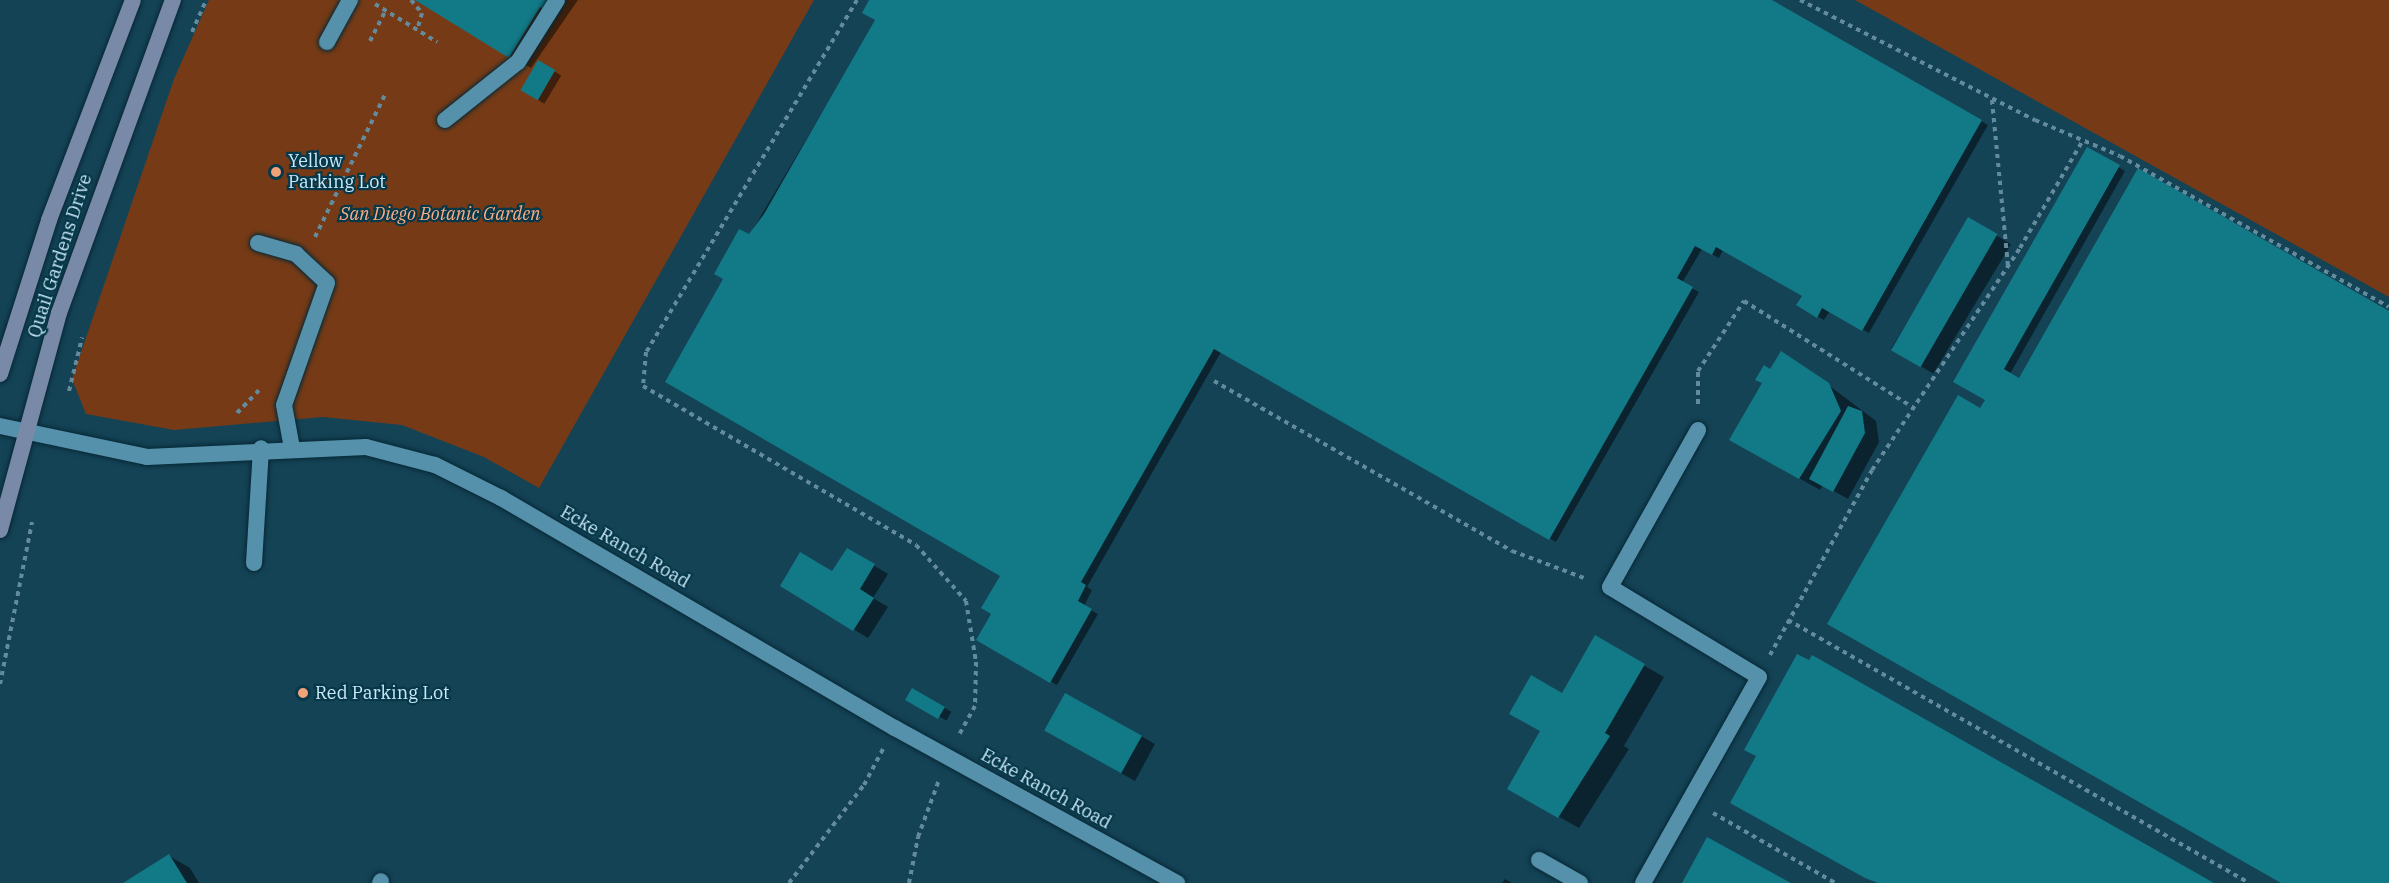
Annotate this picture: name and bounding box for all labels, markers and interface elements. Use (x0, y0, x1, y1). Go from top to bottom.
place label: Yellow Parking Lot (288, 151, 386, 194)
marker: Yellow Parking Lot (269, 165, 283, 179)
street label: Quail Gardens Drive (23, 172, 97, 340)
park label: San Diego Botanic Garden (340, 203, 540, 225)
street label: Ecke Ranch Road (556, 501, 694, 593)
place label: Red Parking Lot (315, 682, 449, 704)
marker: Red Parking Lot (296, 686, 310, 700)
street label: Ecke Ranch Road (977, 744, 1115, 834)

